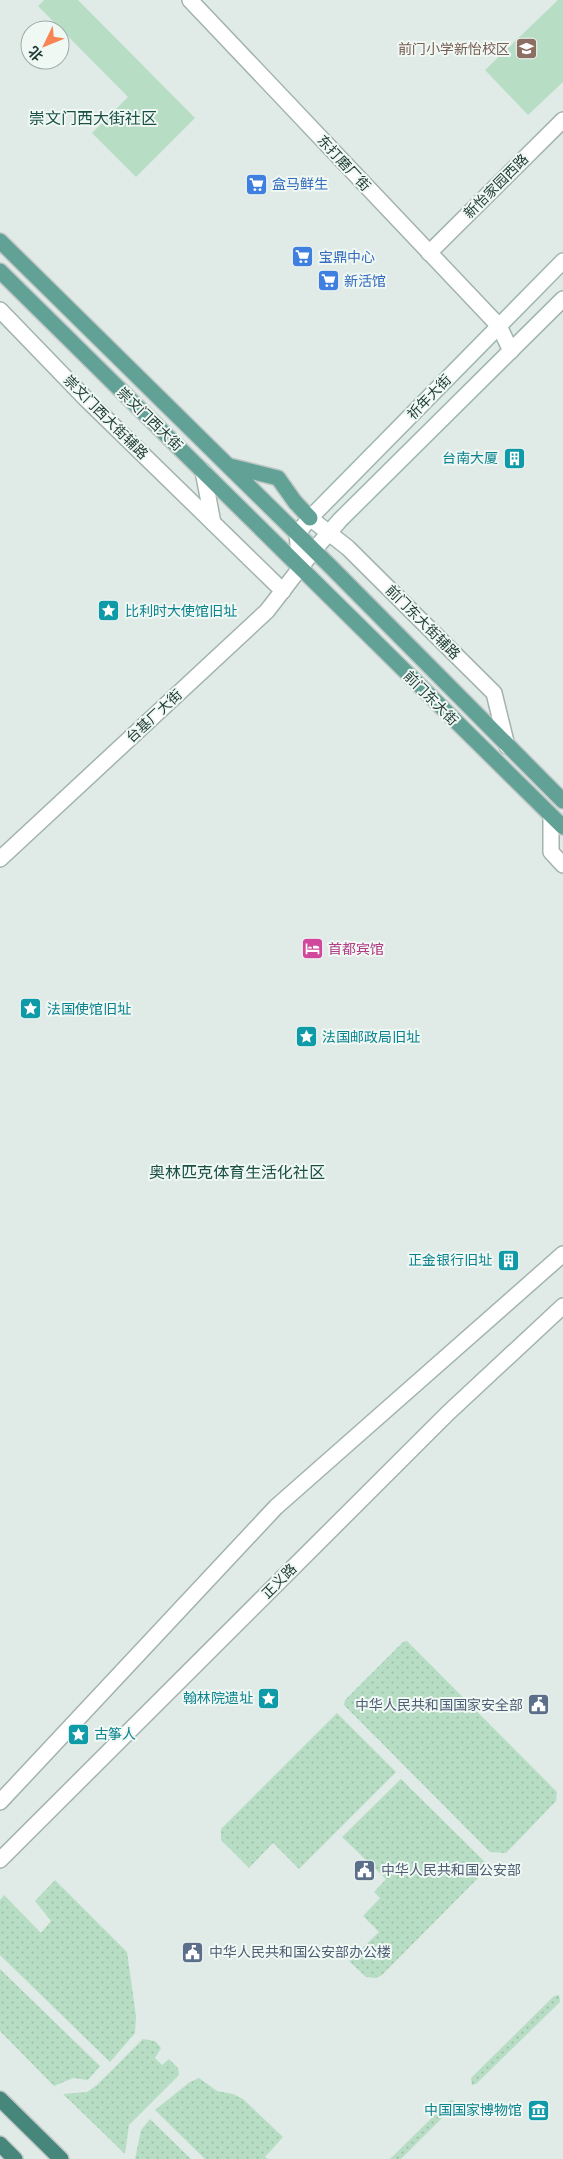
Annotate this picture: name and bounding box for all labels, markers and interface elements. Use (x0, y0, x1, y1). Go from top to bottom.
north arrow (20, 20, 70, 70)
school or university icon: 前门小学新怡校区 (514, 37, 538, 61)
place label: 前门小学新怡校区 (398, 40, 510, 57)
text: 北 (24, 43, 46, 65)
district label: 崇文门西大街社区 (29, 108, 157, 128)
street label: 东打磨厂街 (314, 131, 374, 194)
street label: 新怡家园西路 (460, 150, 531, 221)
supermarket icon: 盒马鲜生 (244, 172, 268, 196)
place label: 盒马鲜生 (272, 175, 328, 192)
supermarket icon: 宝鼎中心 (291, 245, 315, 269)
place label: 宝鼎中心 (319, 248, 375, 265)
supermarket icon: 新活馆 (316, 269, 340, 293)
place label: 新活馆 (344, 272, 386, 289)
street label: 崇文门西大街辅路 (60, 371, 152, 463)
street label: 祈年大街 (403, 371, 454, 423)
street label: 崇文门西大街 (114, 384, 186, 454)
building icon: 台南大厦 (502, 446, 526, 470)
place label: 台南大厦 (442, 449, 498, 466)
street label: 前门东大街辅路 (383, 581, 464, 662)
place icon: 比利时大使馆旧址 (97, 599, 121, 623)
place label: 比利时大使馆旧址 (125, 602, 237, 619)
street label: 前门东大街 (401, 667, 462, 728)
street label: 台基厂大街 (122, 686, 185, 746)
hotel icon: 首都宾馆 (300, 937, 324, 961)
place label: 首都宾馆 (328, 940, 384, 957)
place icon: 法国使馆旧址 (19, 997, 43, 1021)
place label: 法国使馆旧址 (47, 1000, 131, 1017)
place icon: 法国邮政局旧址 (294, 1025, 318, 1049)
place label: 法国邮政局旧址 (322, 1028, 420, 1045)
district label: 奥林匹克体育生活化社区 (149, 1162, 325, 1182)
building icon: 正金银行旧址 (496, 1248, 520, 1272)
place label: 正金银行旧址 (408, 1251, 492, 1268)
street label: 正义路 (258, 1560, 300, 1602)
place icon: 翰林院遗址 (257, 1686, 281, 1710)
place label: 翰林院遗址 (183, 1689, 253, 1706)
public building icon: 中华人民共和国国家安全部 (527, 1693, 551, 1717)
place label: 中华人民共和国国家安全部 (355, 1696, 523, 1713)
place icon: 古筝人 (66, 1722, 90, 1746)
place label: 古筝人 (94, 1725, 136, 1742)
public building icon: 中华人民共和国公安部 (353, 1858, 377, 1882)
place label: 中华人民共和国公安部 (381, 1861, 521, 1878)
public building icon: 中华人民共和国公安部办公楼 (181, 1940, 205, 1964)
place label: 中华人民共和国公安部办公楼 (209, 1943, 391, 1960)
museum icon: 中国国家博物馆 (526, 2098, 550, 2122)
place label: 中国国家博物馆 (424, 2101, 522, 2118)

